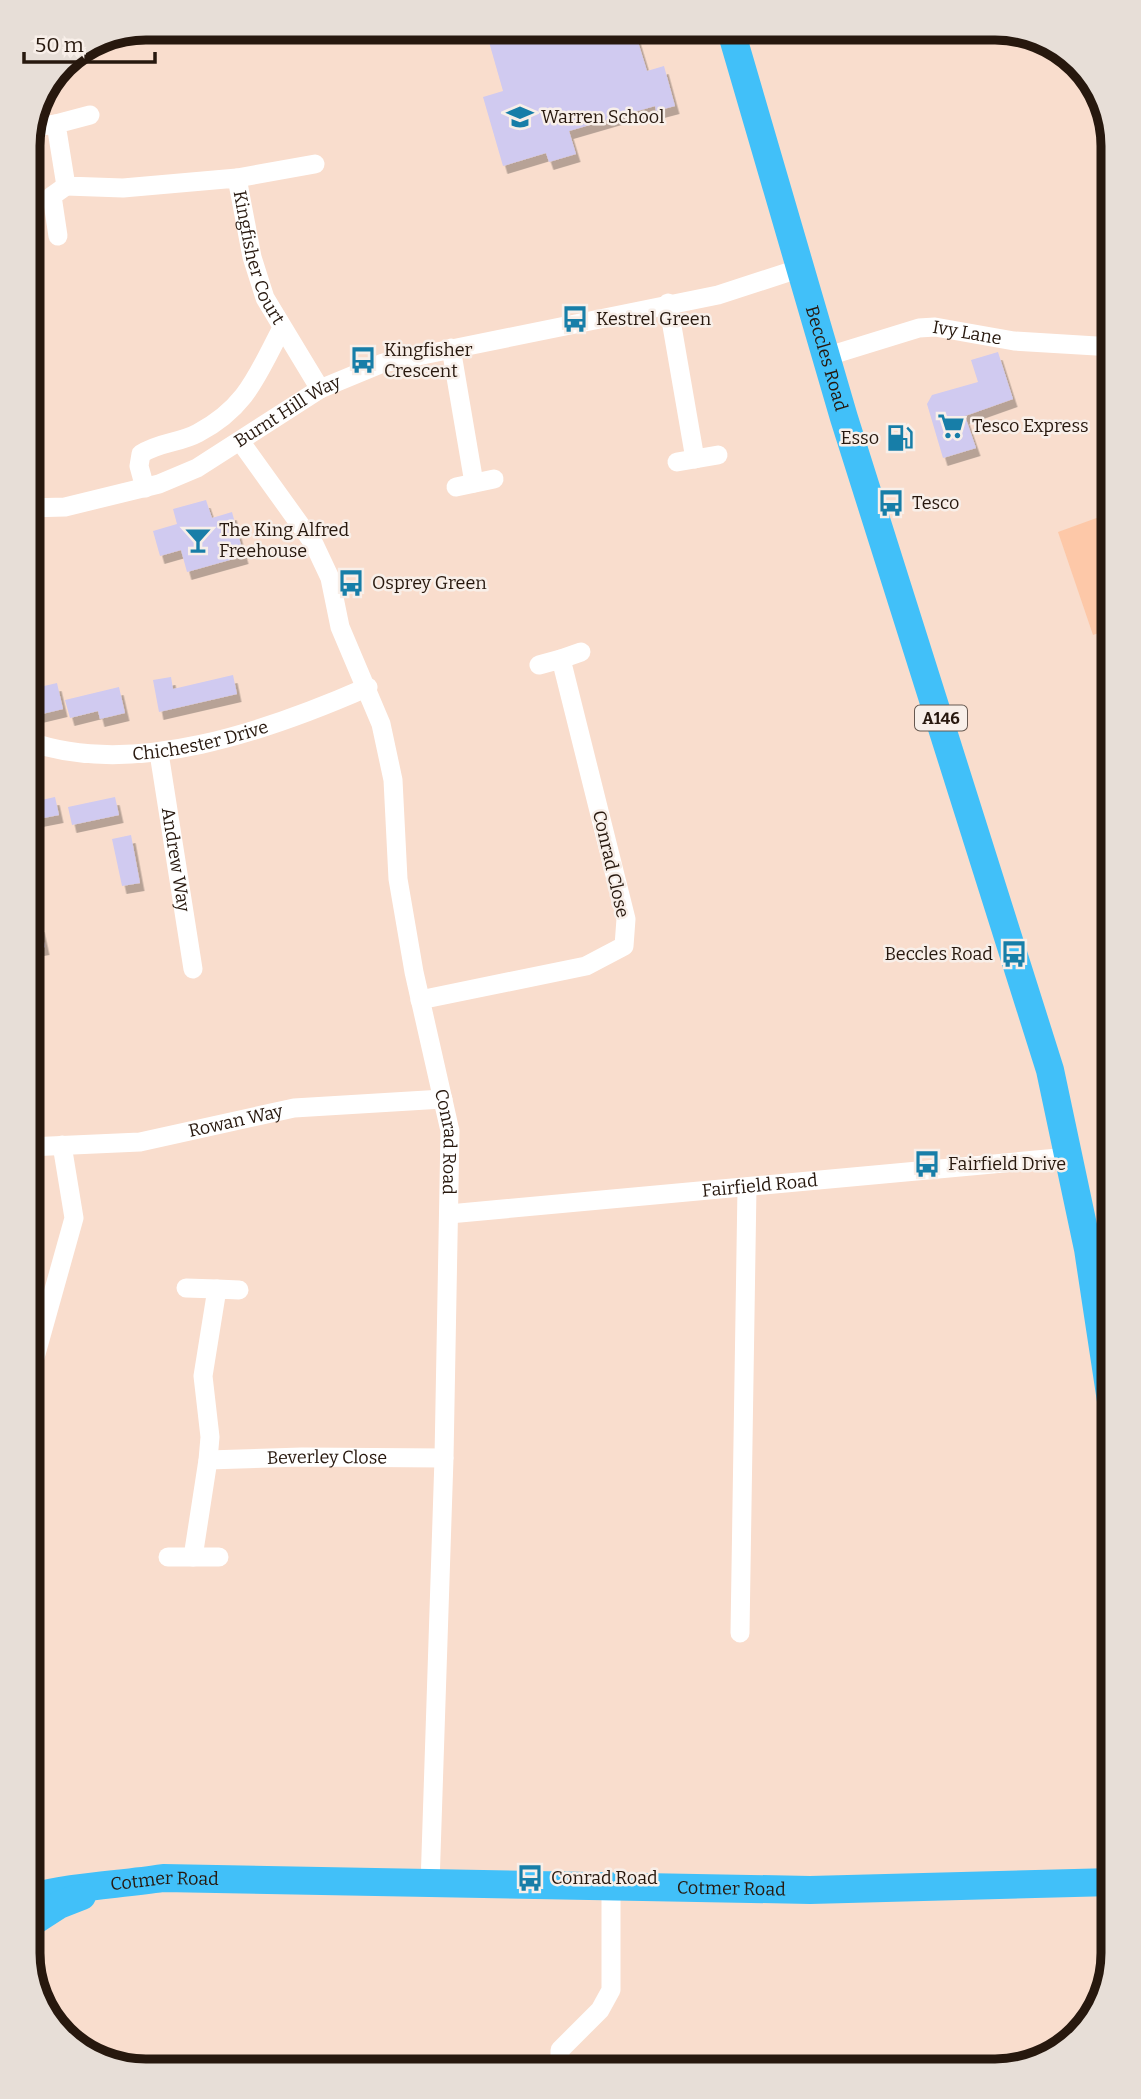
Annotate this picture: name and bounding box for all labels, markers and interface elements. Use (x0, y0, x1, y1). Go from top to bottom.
scale bar (24, 21, 156, 65)
text: 50 m (35, 32, 84, 58)
school or university icon: Warren School (505, 102, 535, 132)
place label: Warren School (541, 106, 664, 128)
street label: Kingfisher Court (229, 189, 290, 329)
street label: Beccles Road (801, 303, 852, 414)
bus stop icon: Kestrel Green (560, 304, 590, 334)
place label: Kestrel Green (596, 308, 712, 330)
street label: Ivy Lane (931, 316, 1003, 350)
place label: Kingfisher Crescent (384, 339, 473, 382)
bus stop icon: Kingfisher Crescent (348, 345, 378, 375)
street label: Burnt Hill Way (230, 370, 344, 452)
supermarket icon: Tesco Express (936, 411, 966, 441)
place label: Tesco Express (972, 415, 1089, 437)
fuel station icon: Esso (885, 423, 915, 453)
place label: Esso (841, 427, 879, 449)
bus stop icon: Tesco (876, 488, 906, 518)
place label: Tesco (912, 492, 959, 514)
place label: The King Alfred Freehouse (219, 519, 349, 562)
bar icon: The King Alfred Freehouse (183, 525, 213, 555)
bus stop icon: Osprey Green (336, 568, 366, 598)
place label: Osprey Green (372, 572, 487, 594)
road number: A146 (915, 706, 967, 730)
street label: Chichester Drive (131, 716, 271, 765)
street label: Andrew Way (157, 806, 195, 914)
street label: Conrad Close (588, 808, 634, 920)
bus stop icon: Beccles Road (999, 939, 1029, 969)
place label: Beccles Road (884, 943, 993, 965)
street label: Conrad Road (430, 1087, 461, 1195)
street label: Rowan Way (186, 1100, 285, 1142)
bus stop icon: Fairfield Drive (912, 1149, 942, 1179)
place label: Fairfield Drive (948, 1153, 1066, 1175)
street label: Fairfield Road (701, 1169, 819, 1202)
street label: Beverley Close (266, 1446, 387, 1469)
bus stop icon: Conrad Road (515, 1863, 545, 1893)
street label: Cotmer Road (109, 1867, 219, 1895)
place label: Conrad Road (551, 1867, 658, 1889)
street label: Cotmer Road (677, 1877, 786, 1901)

